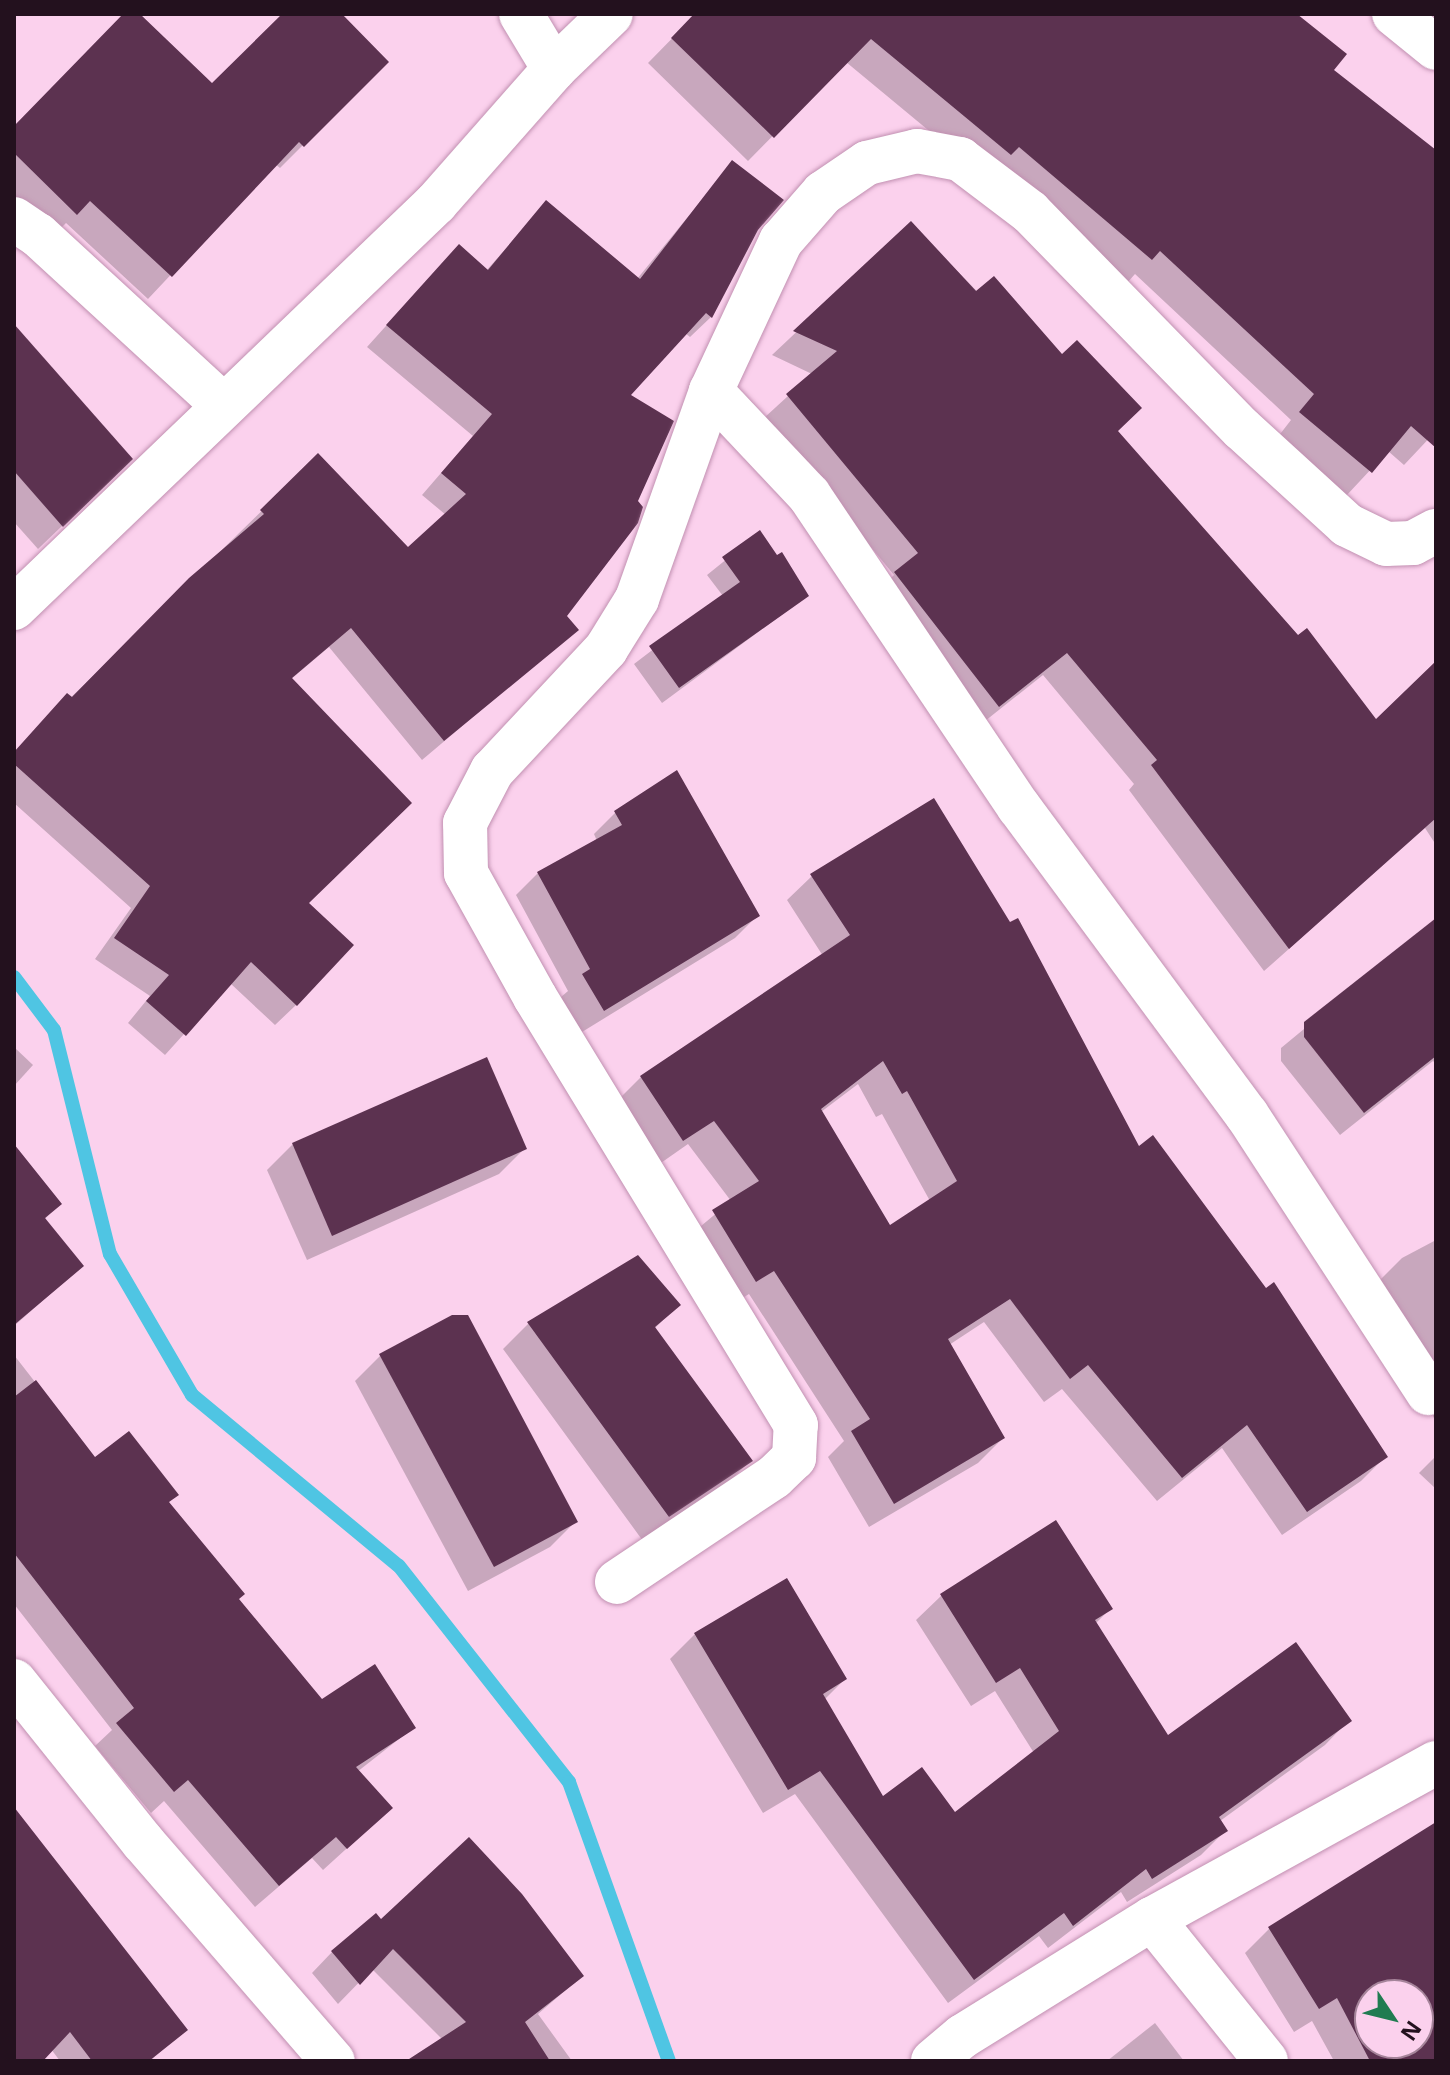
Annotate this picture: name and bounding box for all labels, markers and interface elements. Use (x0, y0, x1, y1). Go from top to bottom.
north arrow (1354, 1979, 1434, 2059)
text: N (1395, 2016, 1429, 2048)

